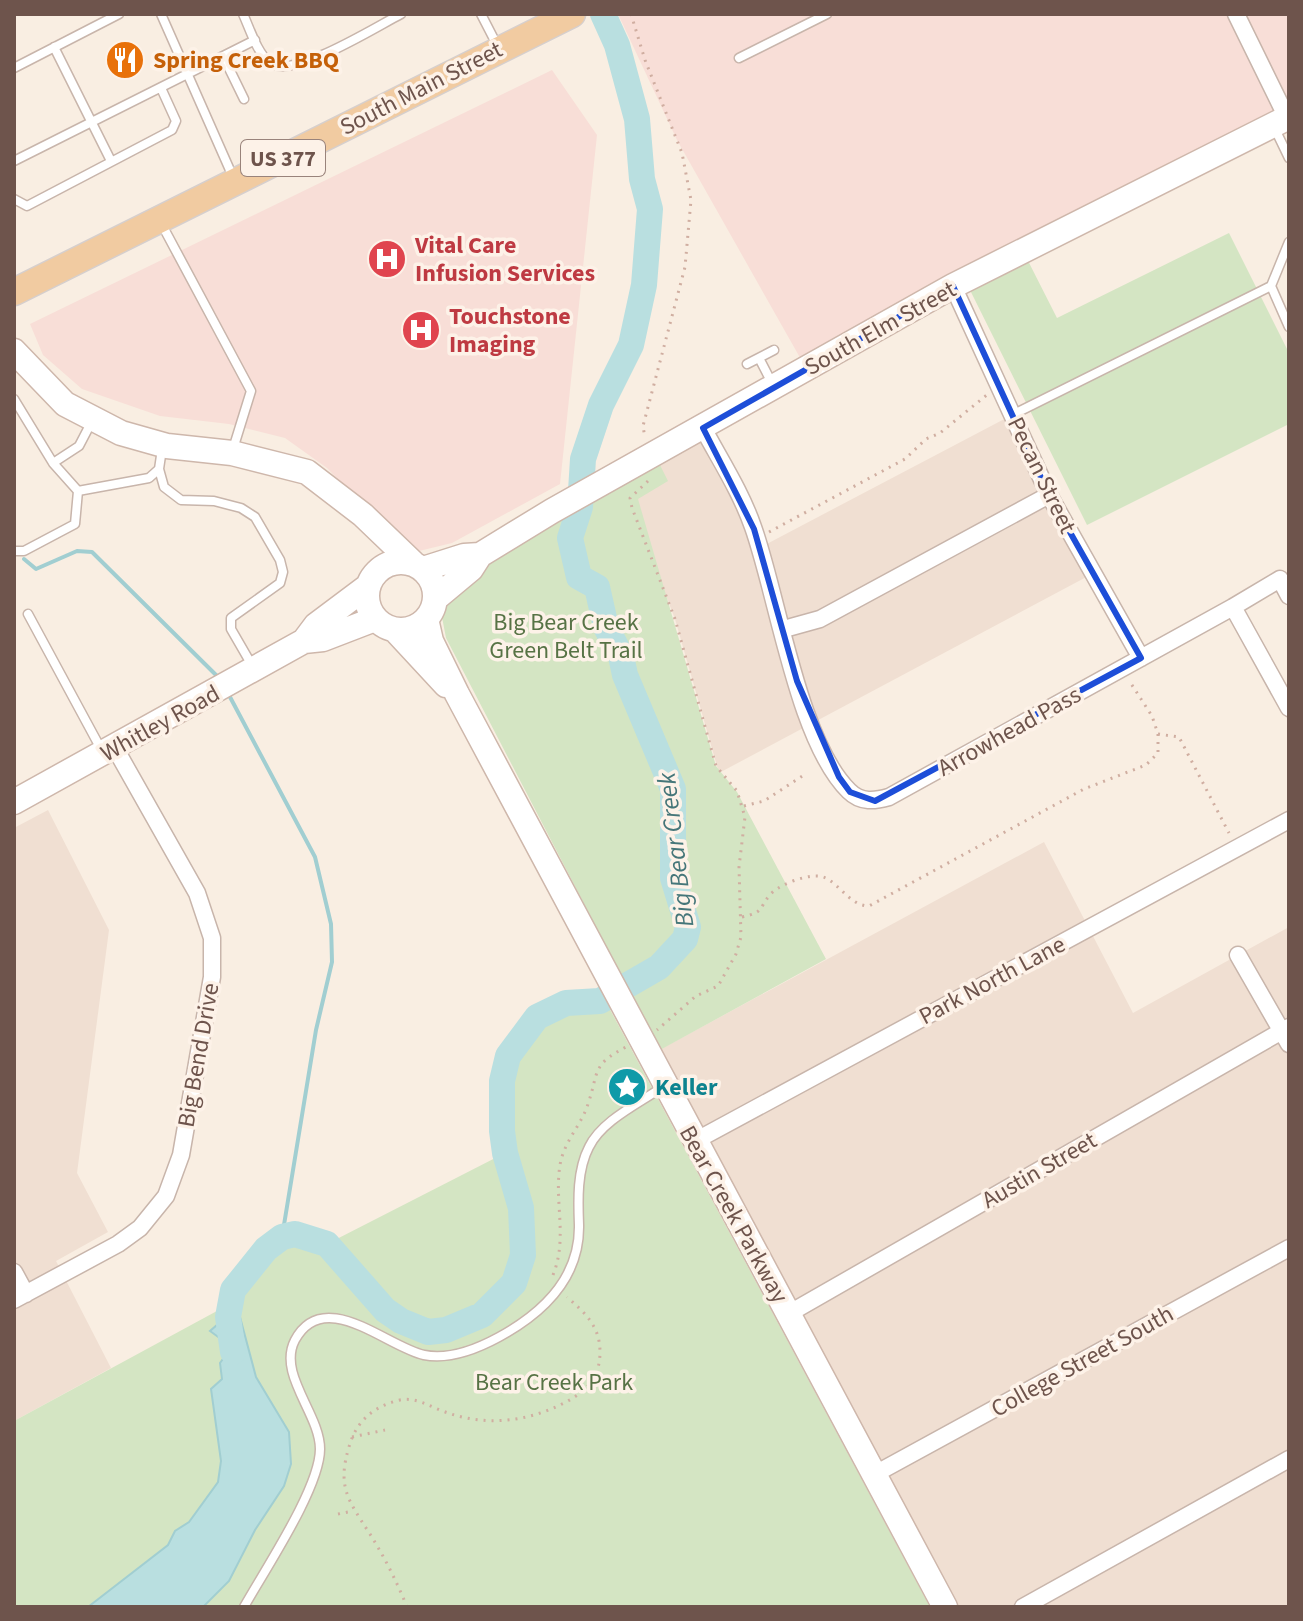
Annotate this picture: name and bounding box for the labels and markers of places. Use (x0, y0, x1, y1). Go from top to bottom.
restaurant icon: Spring Creek BBQ (104, 39, 146, 81)
place label: Spring Creek BBQ (153, 43, 340, 78)
place label: Vital Care Infusion Services (414, 228, 595, 291)
hospital icon: Vital Care Infusion Services (366, 238, 408, 280)
place label: Touchstone Imaging (449, 299, 571, 362)
hospital icon: Touchstone Imaging (400, 309, 442, 351)
place icon: Keller (606, 1066, 648, 1108)
place label: Keller (655, 1070, 718, 1105)

